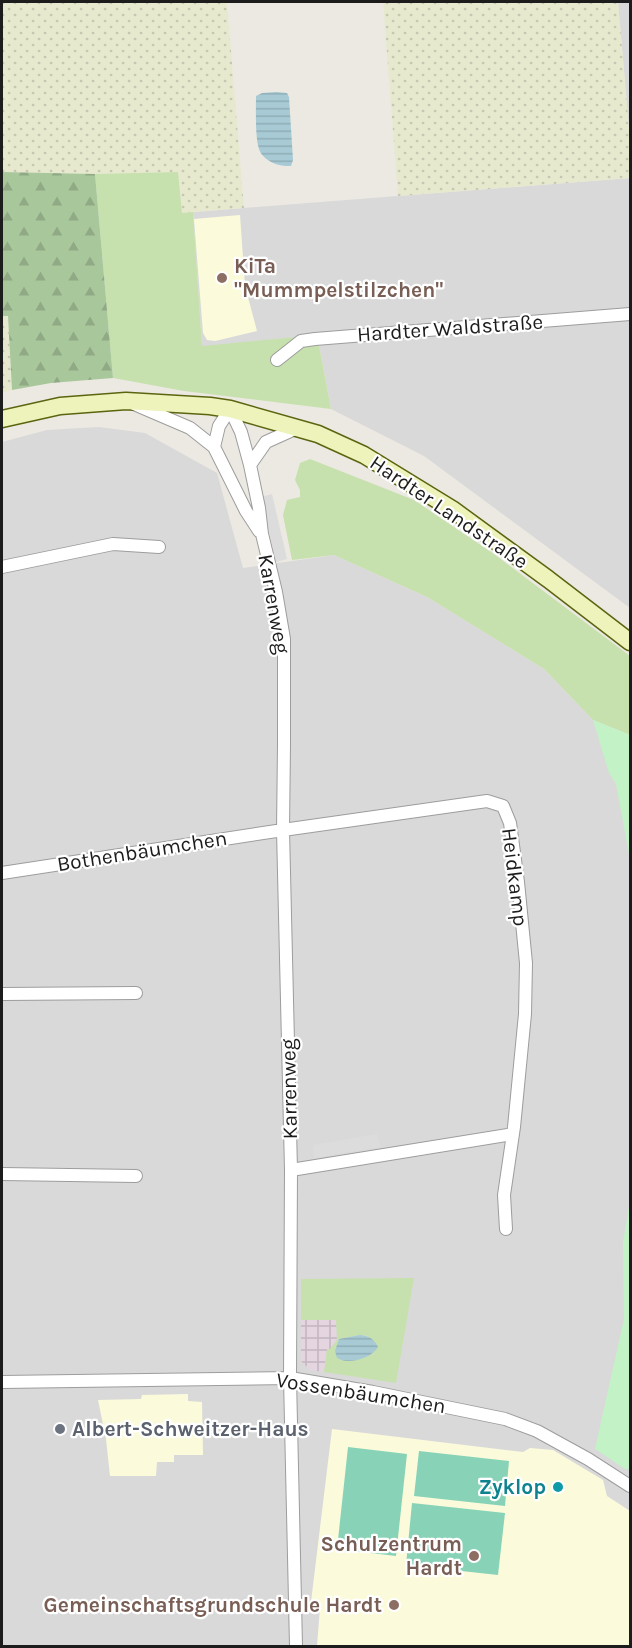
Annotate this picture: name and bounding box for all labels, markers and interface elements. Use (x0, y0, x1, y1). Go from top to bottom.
place label: KiTa "Mummpelstilzchen" (234, 254, 443, 302)
marker: KiTa "Mummpelstilzchen" (215, 271, 229, 285)
street label: Hardter Waldstraße (356, 310, 544, 346)
street label: Hardter Landstraße (366, 450, 532, 574)
street label: Karrenweg (253, 552, 295, 656)
street label: Bothenbäumchen (55, 826, 229, 876)
street label: Heidkamp (497, 826, 533, 928)
street label: Karrenweg (276, 1038, 302, 1140)
street label: Vossenbäumchen (274, 1368, 448, 1418)
place label: Albert-Schweitzer-Haus (72, 1417, 309, 1441)
marker: Albert-Schweitzer-Haus (53, 1422, 67, 1436)
place label: Zyklop (479, 1475, 546, 1499)
marker: Zyklop (551, 1480, 565, 1494)
place label: Schulzentrum Hardt (321, 1532, 462, 1580)
marker: Schulzentrum Hardt (467, 1549, 481, 1563)
place label: Gemeinschaftsgrundschule Hardt (44, 1593, 382, 1617)
marker: Gemeinschaftsgrundschule Hardt (387, 1598, 401, 1612)

